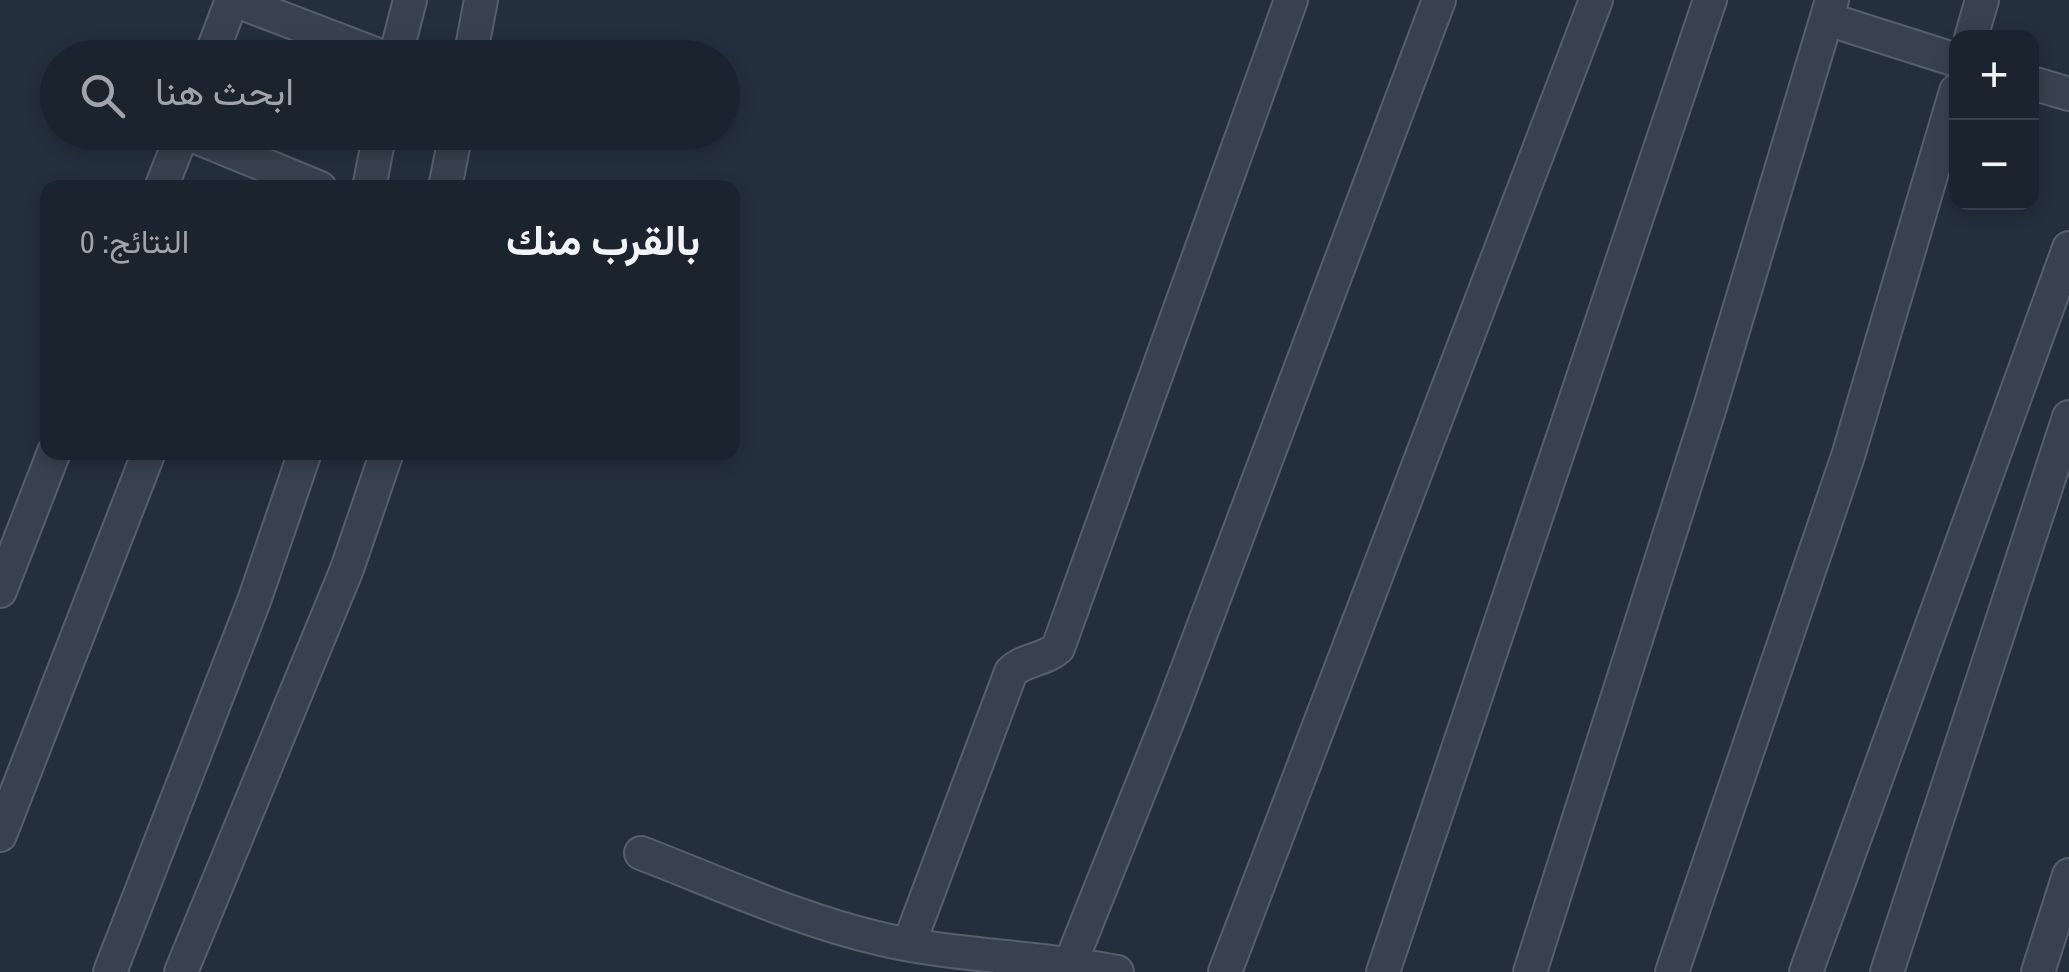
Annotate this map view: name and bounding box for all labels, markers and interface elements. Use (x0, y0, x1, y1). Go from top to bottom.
map controls (1949, 30, 2039, 210)
button: + (1949, 30, 2039, 120)
search box (40, 40, 740, 150)
text: ابحث هنا (155, 66, 294, 117)
icon: search (75, 68, 130, 123)
button: − (1949, 120, 2039, 210)
text: بالقرب منك (506, 212, 700, 268)
text: النتائج: 0 (80, 220, 189, 263)

